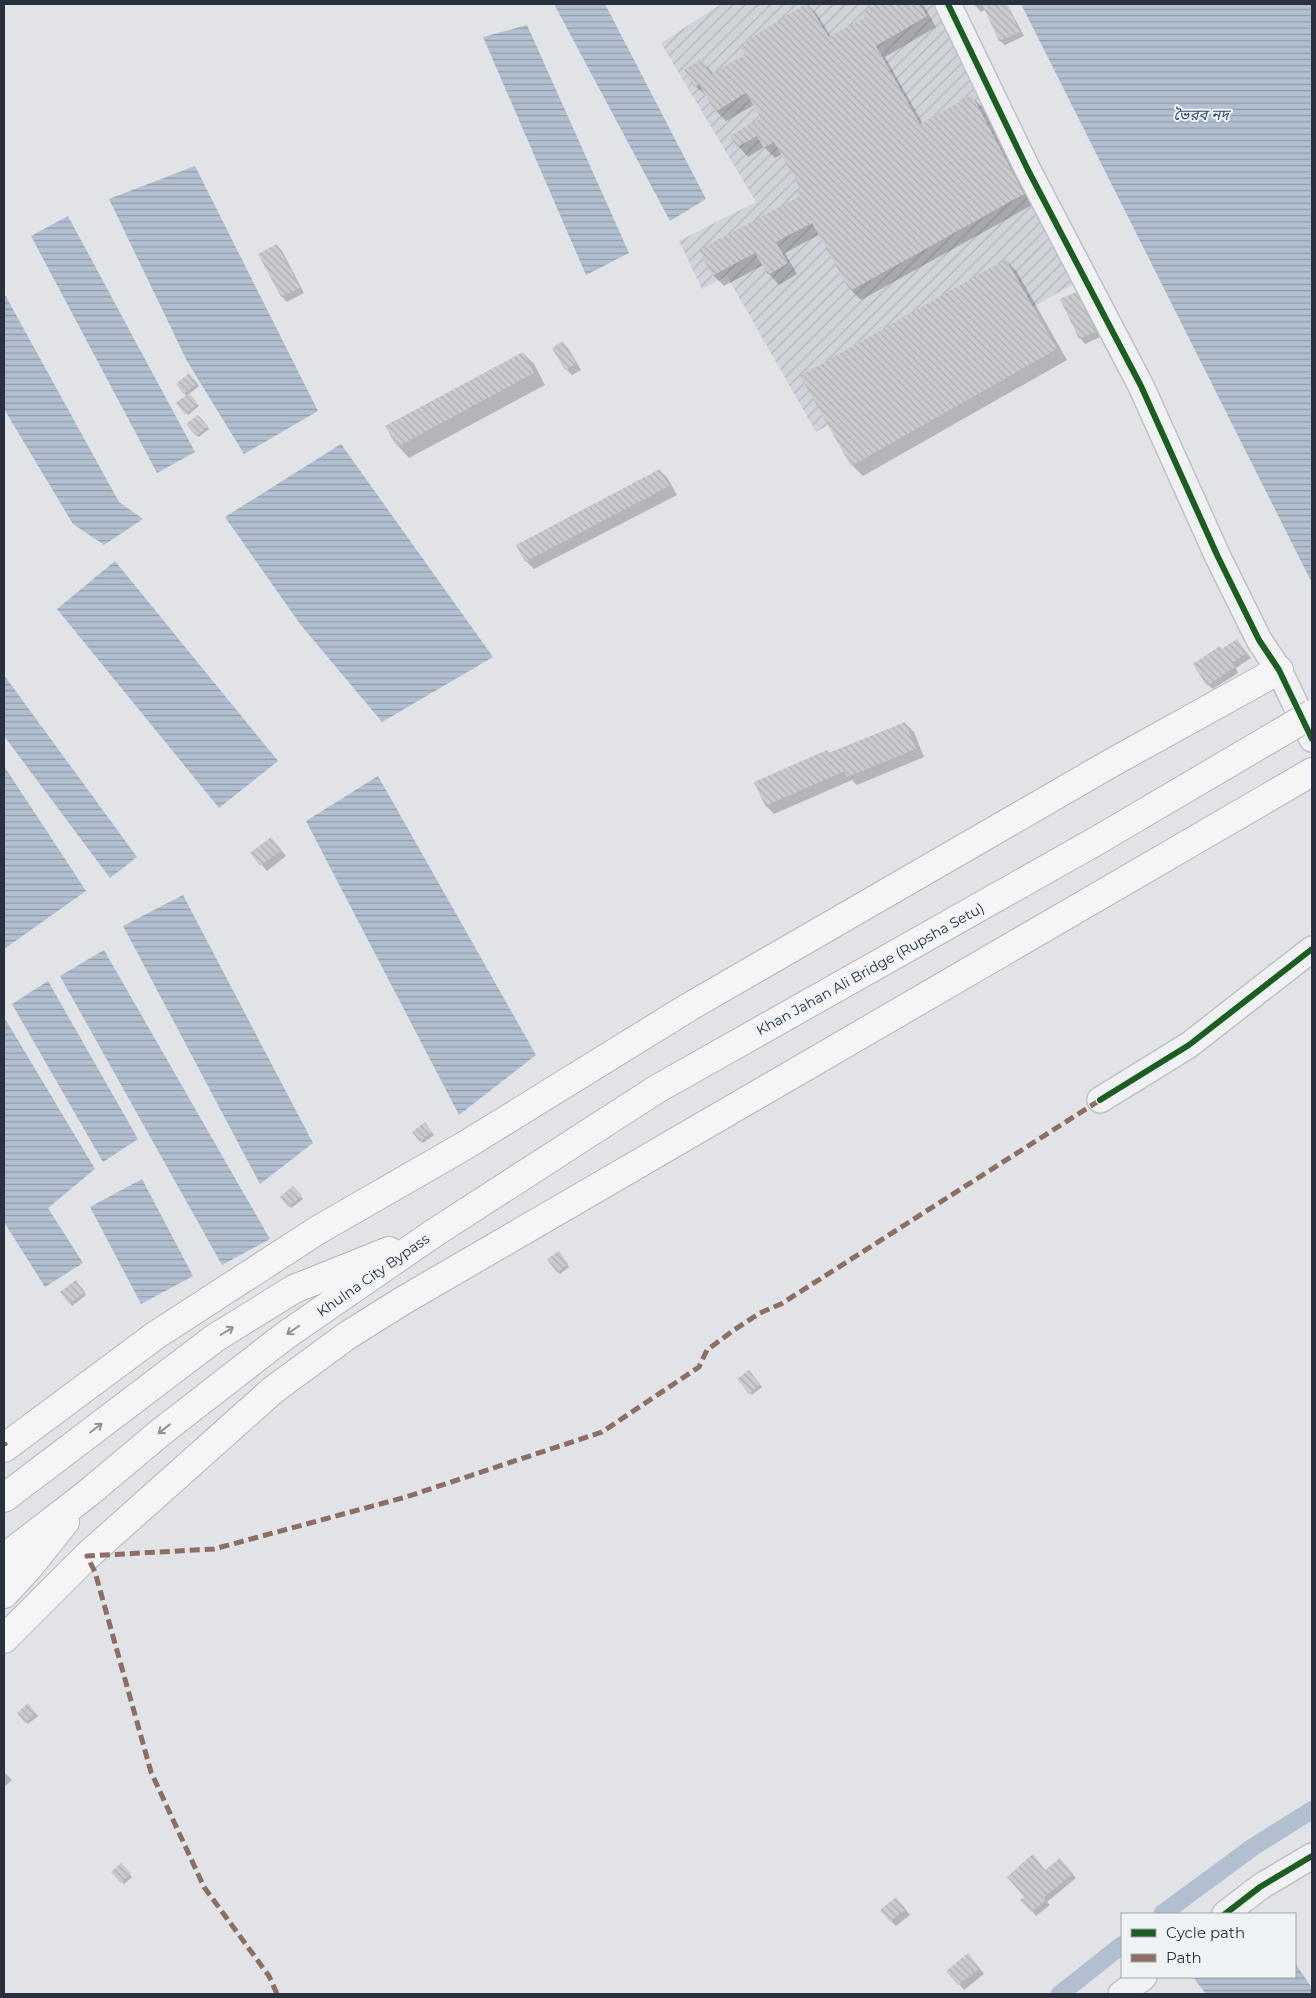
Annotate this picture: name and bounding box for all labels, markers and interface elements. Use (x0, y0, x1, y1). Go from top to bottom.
water label: ভৈরব নদ (1173, 105, 1231, 124)
street label: Khan Jahan Ali Bridge (Rupsha Setu) (753, 899, 987, 1039)
street label: Khulna City Bypass (313, 1229, 433, 1321)
one-way arrow (286, 1325, 300, 1335)
one-way arrow (220, 1326, 234, 1336)
one-way arrow (89, 1422, 102, 1433)
one-way arrow (158, 1424, 171, 1435)
legend (1121, 1913, 1296, 1978)
text: Cycle path (1166, 1923, 1245, 1942)
text: Path (1166, 1948, 1202, 1967)

